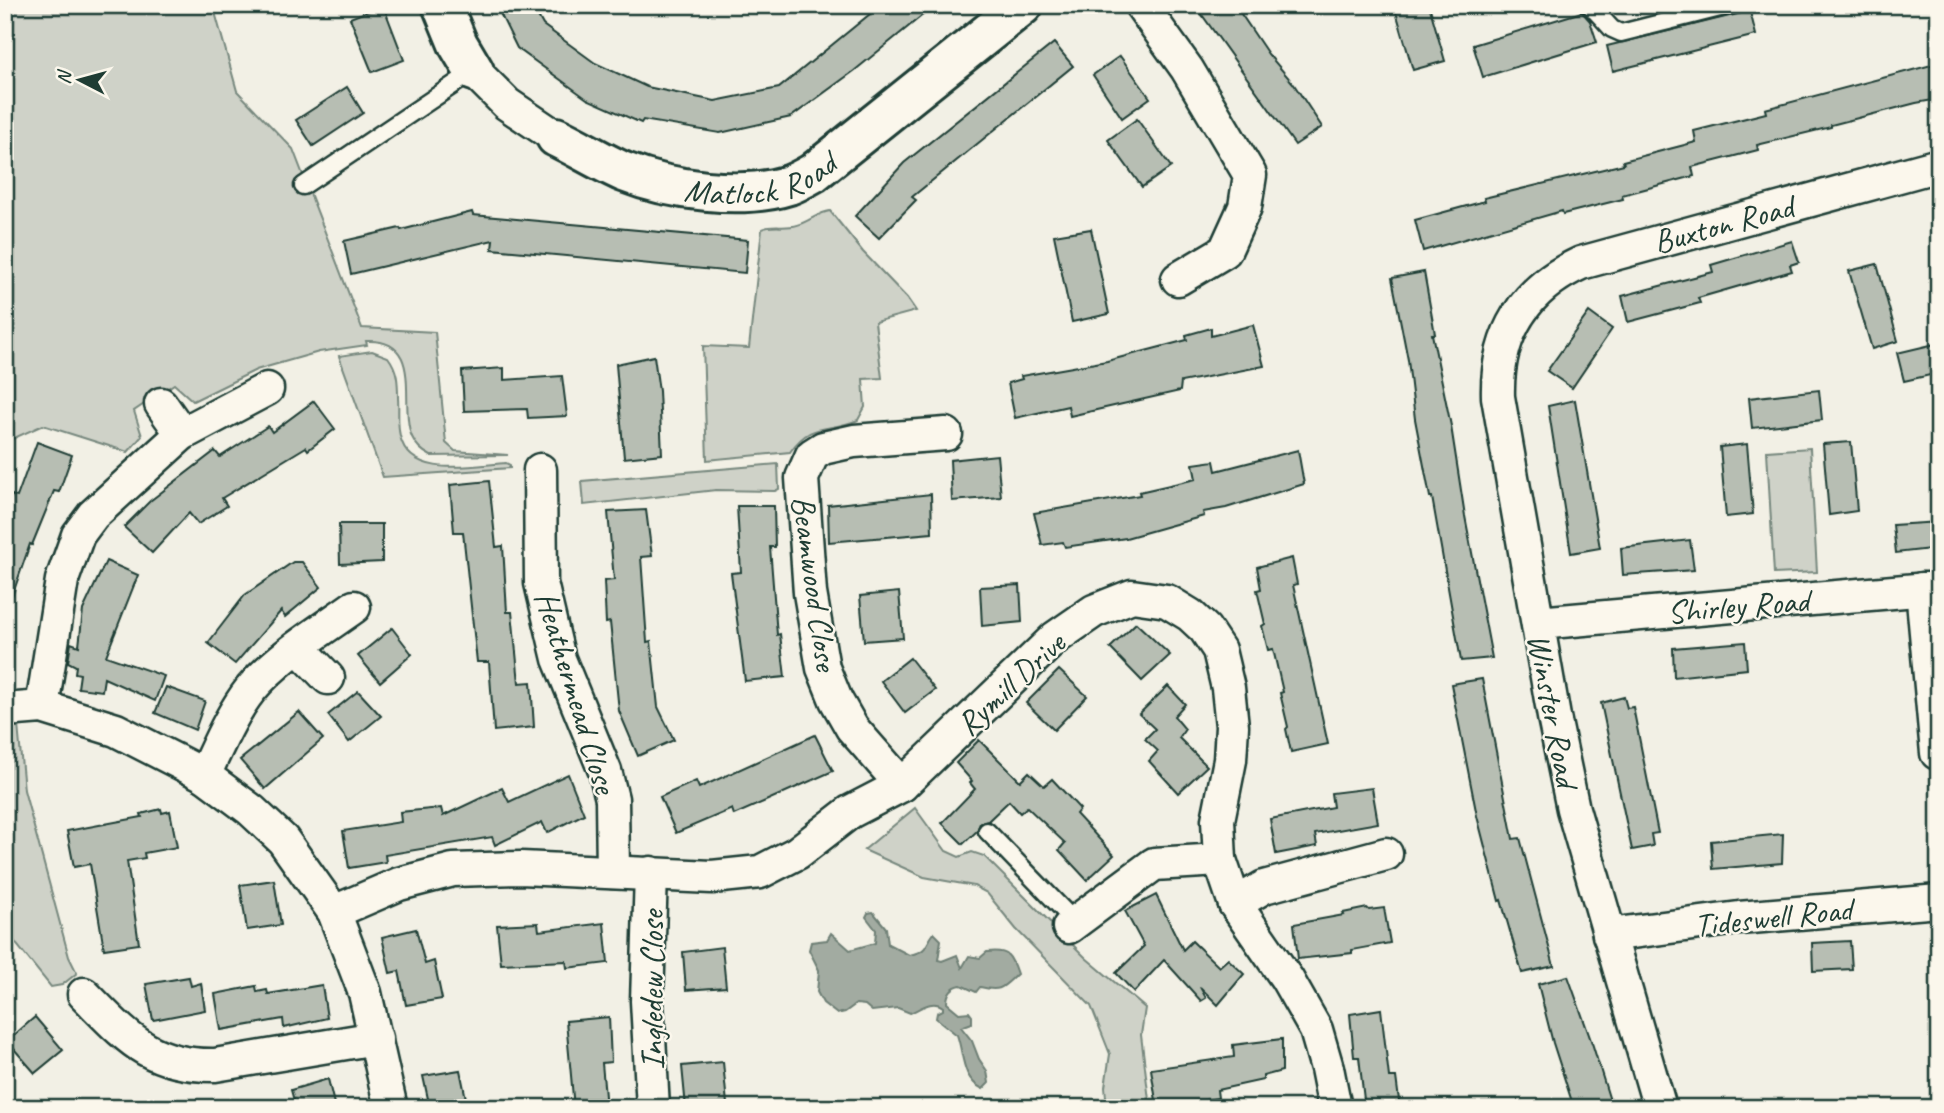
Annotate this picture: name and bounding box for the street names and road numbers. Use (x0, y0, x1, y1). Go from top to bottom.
street label: Matlock Road (682, 140, 849, 214)
street label: Buxton Road (1649, 184, 1803, 263)
street label: Beamwood Close (782, 493, 848, 675)
street label: Shirley Road (1666, 578, 1816, 633)
street label: Heathermead Close (525, 586, 627, 801)
street label: Rymill Drive (948, 621, 1076, 745)
street label: Winster Road (1518, 630, 1589, 795)
street label: Tideswell Road (1692, 887, 1859, 946)
street label: Ingledew Close (631, 908, 673, 1070)

